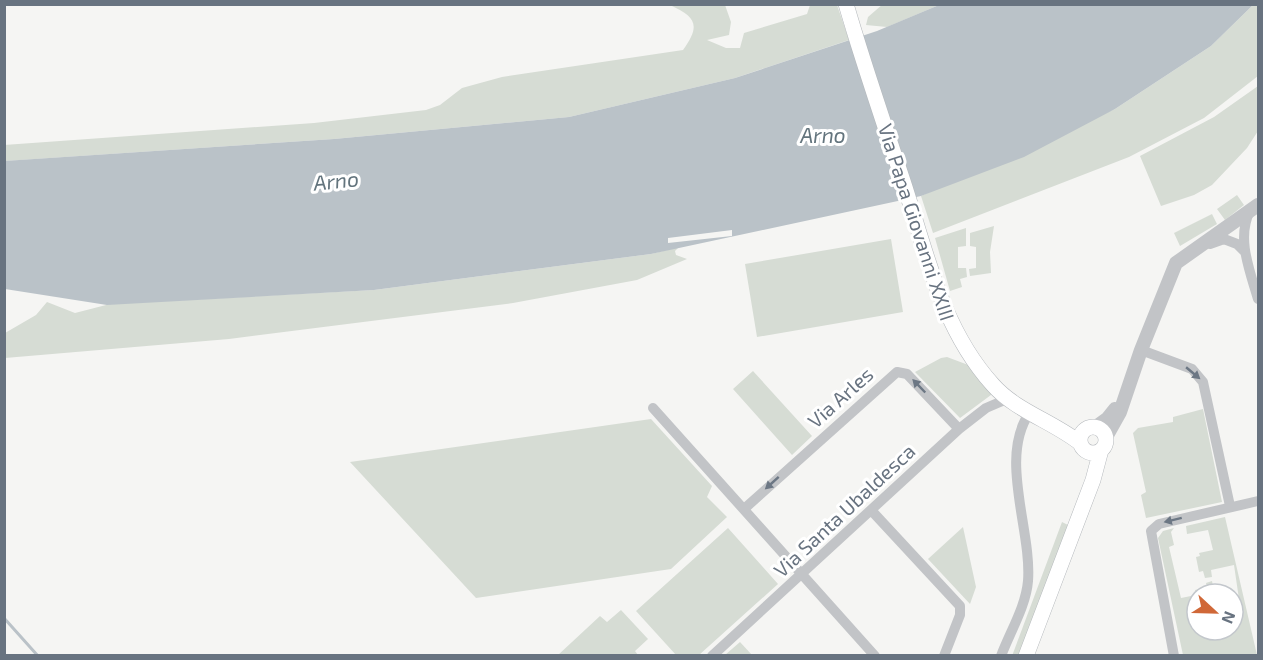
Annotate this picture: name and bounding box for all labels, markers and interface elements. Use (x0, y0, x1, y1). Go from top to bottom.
street label: Via Papa Giovanni XXIII (874, 121, 960, 323)
water label: Arno (799, 122, 846, 147)
water label: Arno (311, 165, 360, 195)
street label: Via Arles (802, 362, 878, 432)
one-way arrow (1186, 367, 1201, 380)
one-way arrow (912, 379, 926, 394)
street label: Via Santa Ubaldesca (768, 438, 920, 582)
one-way arrow (765, 476, 780, 490)
one-way arrow (1164, 516, 1183, 526)
north arrow (1185, 582, 1245, 642)
text: N (1218, 609, 1240, 627)

